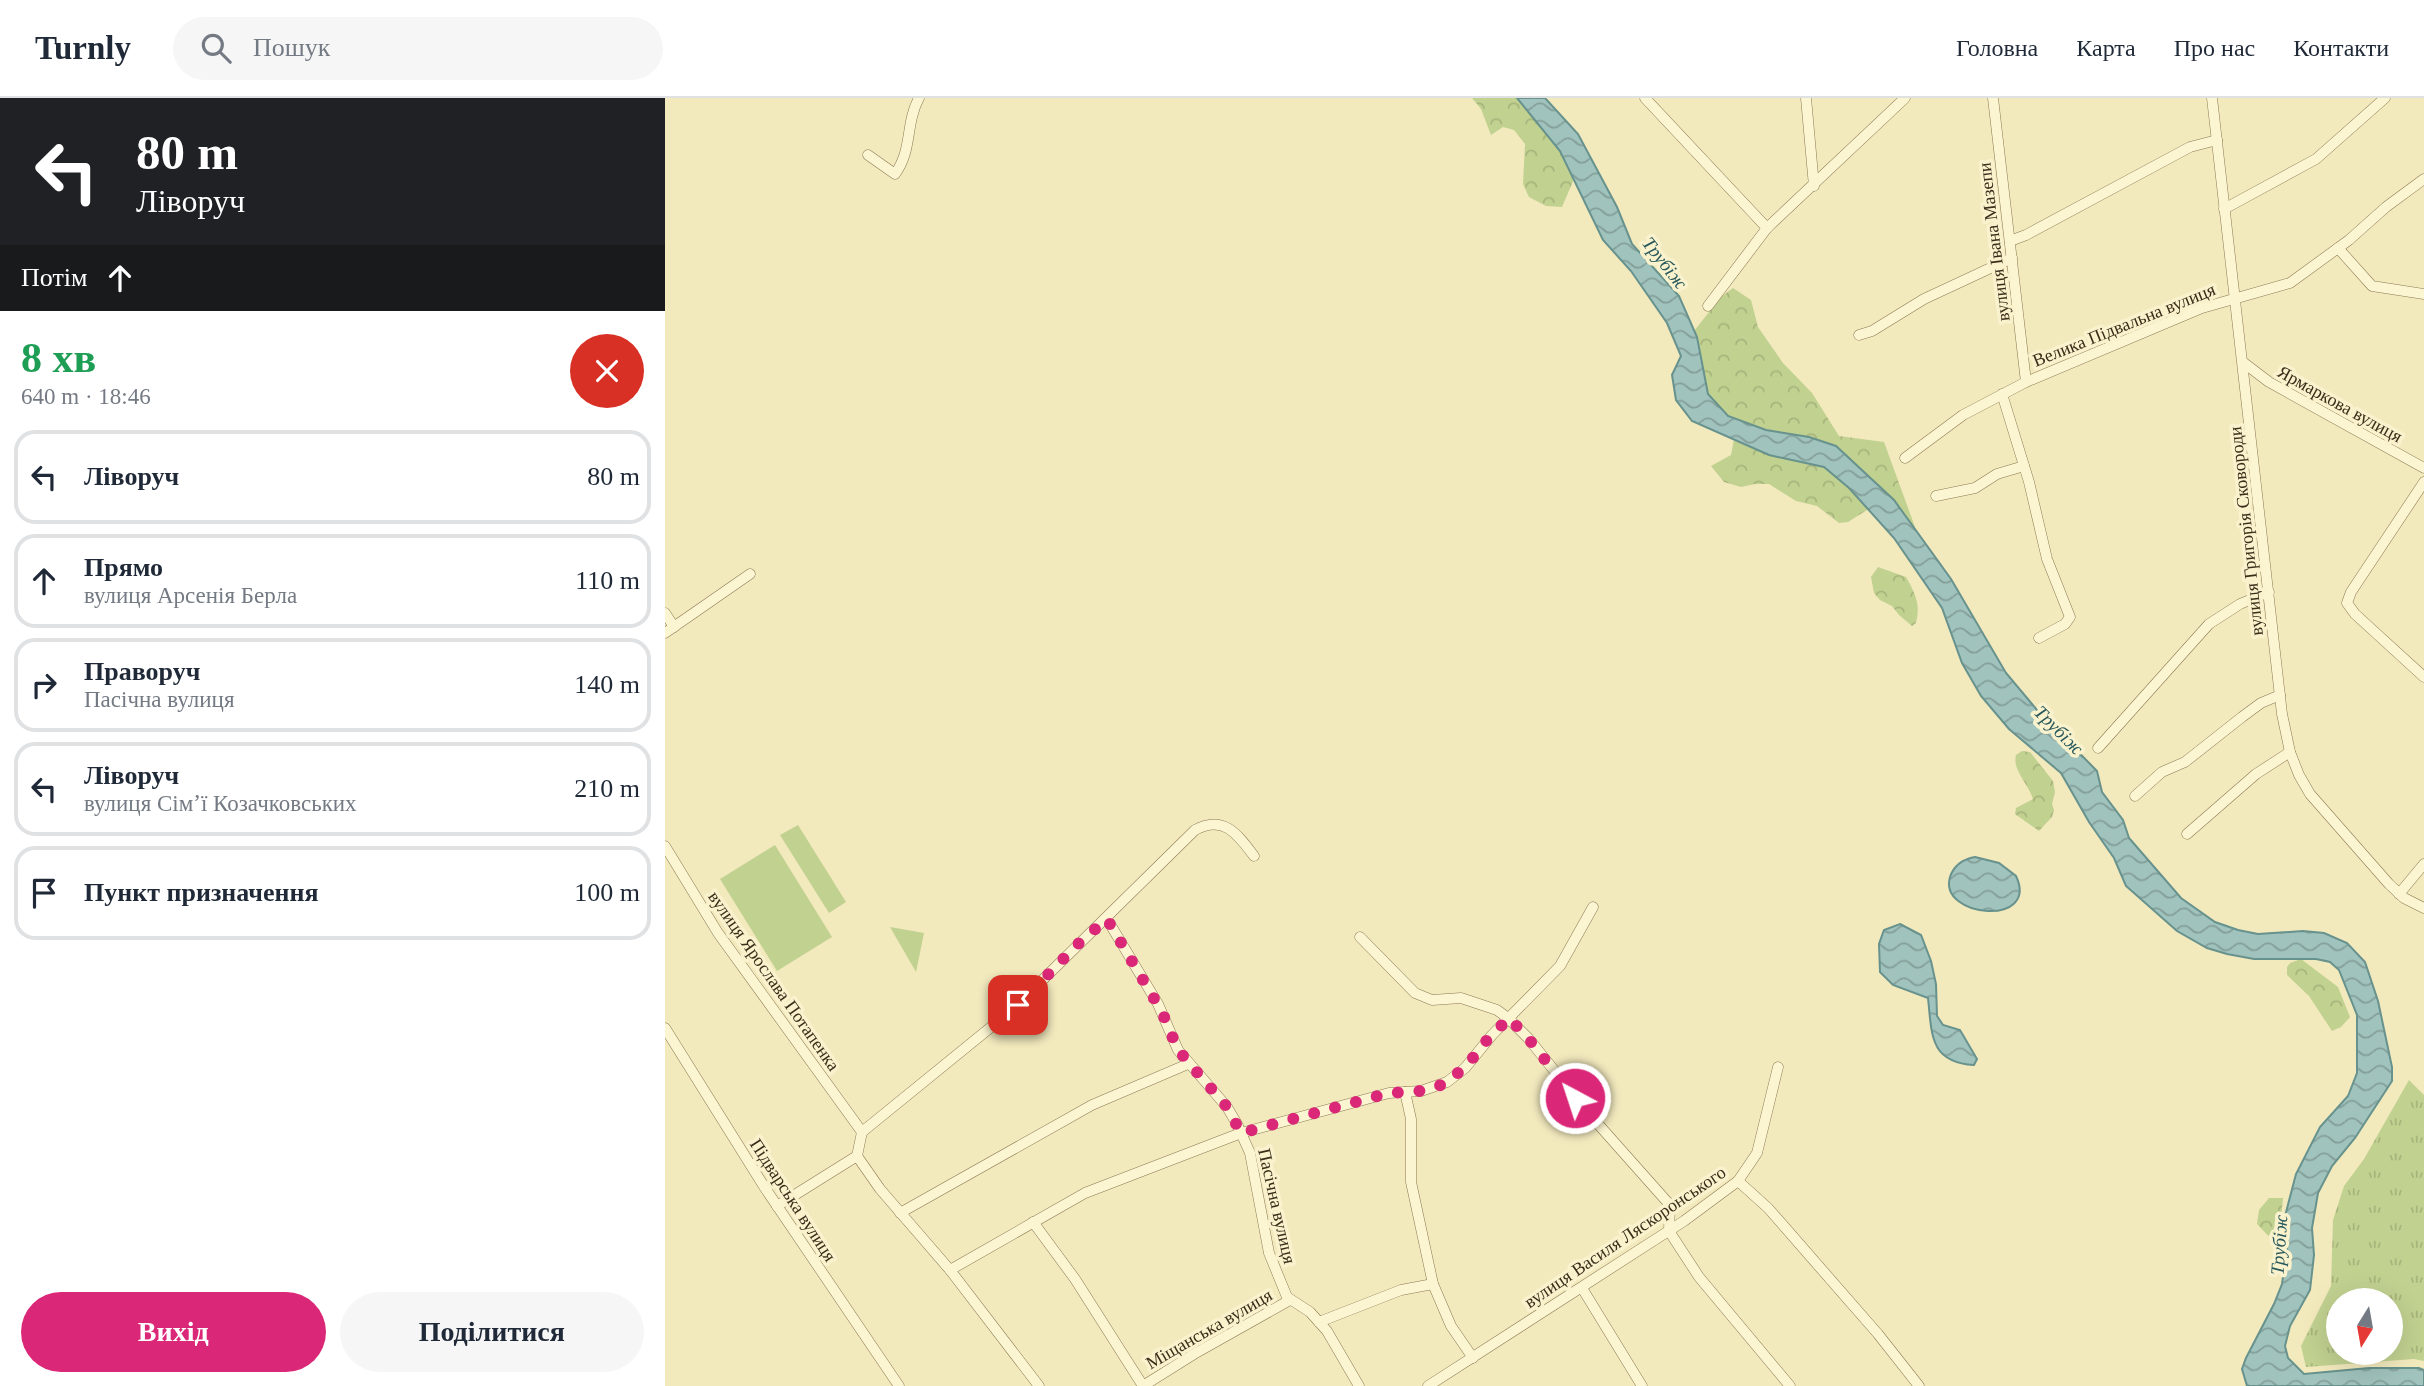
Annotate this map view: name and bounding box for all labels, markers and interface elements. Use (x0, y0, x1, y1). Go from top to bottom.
search box (173, 17, 663, 80)
icon: search (197, 29, 235, 67)
text: Turnly (35, 30, 131, 66)
text: Пошук (253, 33, 330, 62)
text: Головна (1956, 35, 2038, 61)
text: Карта (2076, 35, 2136, 61)
text: Про нас (2174, 35, 2255, 61)
text: Контакти (2293, 35, 2389, 61)
text: 80 m (136, 125, 238, 180)
icon: left (21, 126, 112, 217)
street label: вулиця Івана Мазепи (1974, 161, 2014, 323)
text: Ліворуч (136, 183, 245, 219)
water label: Трубіж (1638, 233, 1692, 293)
icon: ahead (101, 259, 139, 297)
text: Потім (21, 263, 87, 292)
street label: Велика Підвальна вулиця (2030, 279, 2218, 371)
button: close (570, 334, 644, 408)
text: 8 хв (21, 335, 96, 381)
street label: Ярмаркова вулиця (2274, 362, 2406, 446)
text: 640 m · 18:46 (21, 384, 151, 409)
street label: вулиця Григорія Сковороди (2225, 425, 2267, 637)
icon: left (25, 458, 63, 496)
text: Ліворуч (84, 462, 179, 491)
text: 80 m (587, 462, 640, 491)
text: Прямо (84, 553, 163, 582)
icon: ahead (25, 562, 63, 600)
text: 110 m (575, 566, 640, 595)
text: вулиця Арсенія Берла (84, 583, 297, 608)
text: Праворуч (84, 657, 200, 686)
icon: right (25, 666, 63, 704)
text: 140 m (574, 670, 640, 699)
text: Пасічна вулиця (84, 687, 235, 712)
water label: Трубіж (2030, 701, 2088, 759)
text: Ліворуч (84, 761, 179, 790)
icon: left (25, 770, 63, 808)
text: 210 m (574, 774, 640, 803)
text: вулиця Сімʼї Козачковських (84, 791, 357, 816)
icon: arrive (25, 874, 63, 912)
text: Пункт призначення (84, 878, 319, 907)
text: 100 m (574, 878, 640, 907)
street label: вулиця Ярослава Потапенка (704, 887, 844, 1075)
pin (988, 975, 1048, 1035)
icon: arrive (999, 986, 1037, 1024)
position arrow (1538, 1061, 1612, 1135)
street label: Підварська вулиця (746, 1135, 840, 1265)
street label: Пасічна вулиця (1254, 1146, 1300, 1266)
street label: вулиця Василя Ляскоронського (1521, 1162, 1729, 1312)
water label: Трубіж (2266, 1214, 2292, 1276)
street label: Міщанська вулиця (1142, 1285, 1276, 1373)
north arrow (2326, 1288, 2403, 1365)
map controls (2326, 1288, 2403, 1365)
button: Вихід (21, 1292, 326, 1372)
button: Поділитися (340, 1292, 644, 1372)

